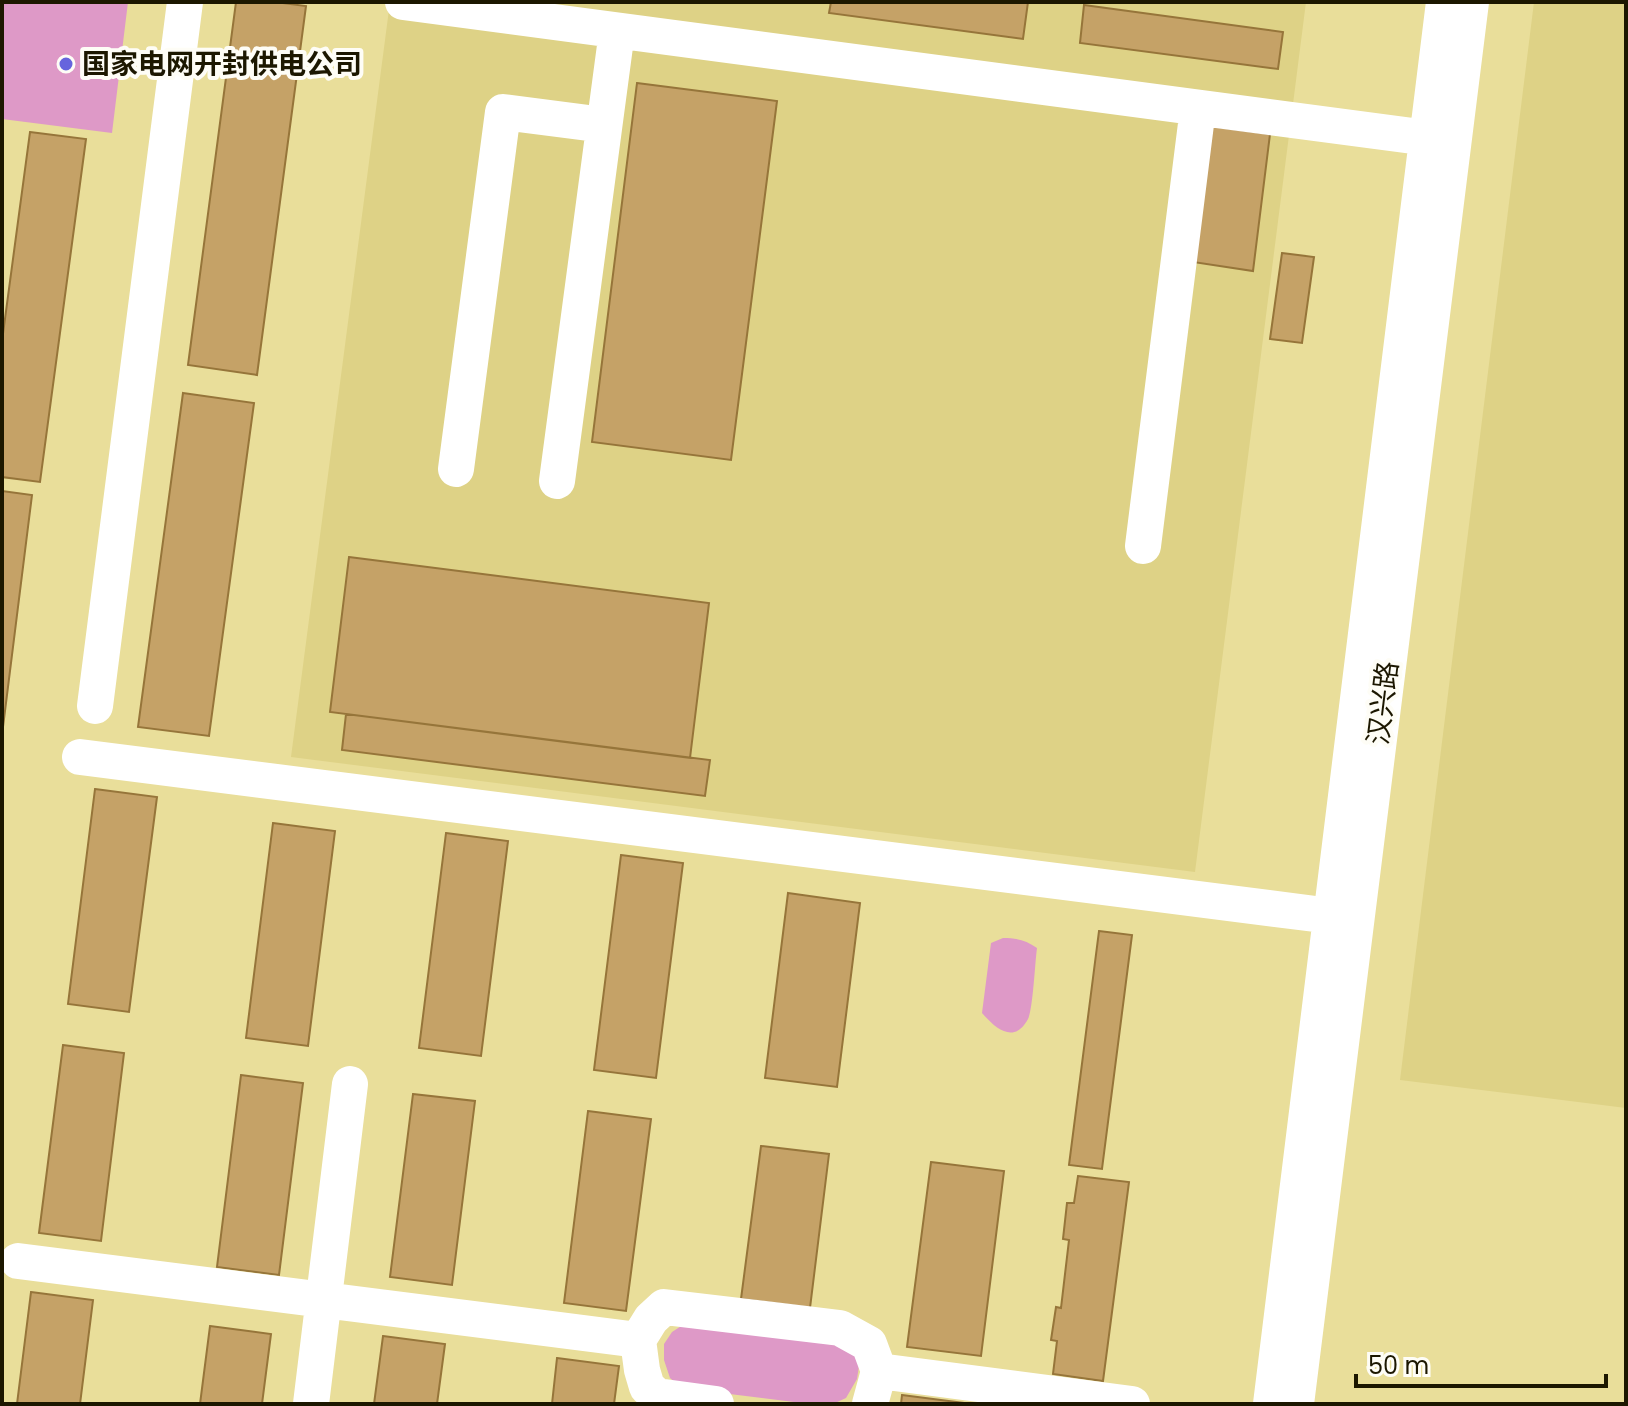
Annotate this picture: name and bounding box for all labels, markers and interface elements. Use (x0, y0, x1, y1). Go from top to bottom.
place label: 国家电网开封供电公司 (82, 45, 362, 84)
marker: 国家电网开封供电公司 (57, 55, 75, 73)
street label: 汉兴路 (1359, 659, 1407, 747)
scale bar (1356, 1338, 1606, 1388)
text: 50 m (1368, 1349, 1429, 1382)

